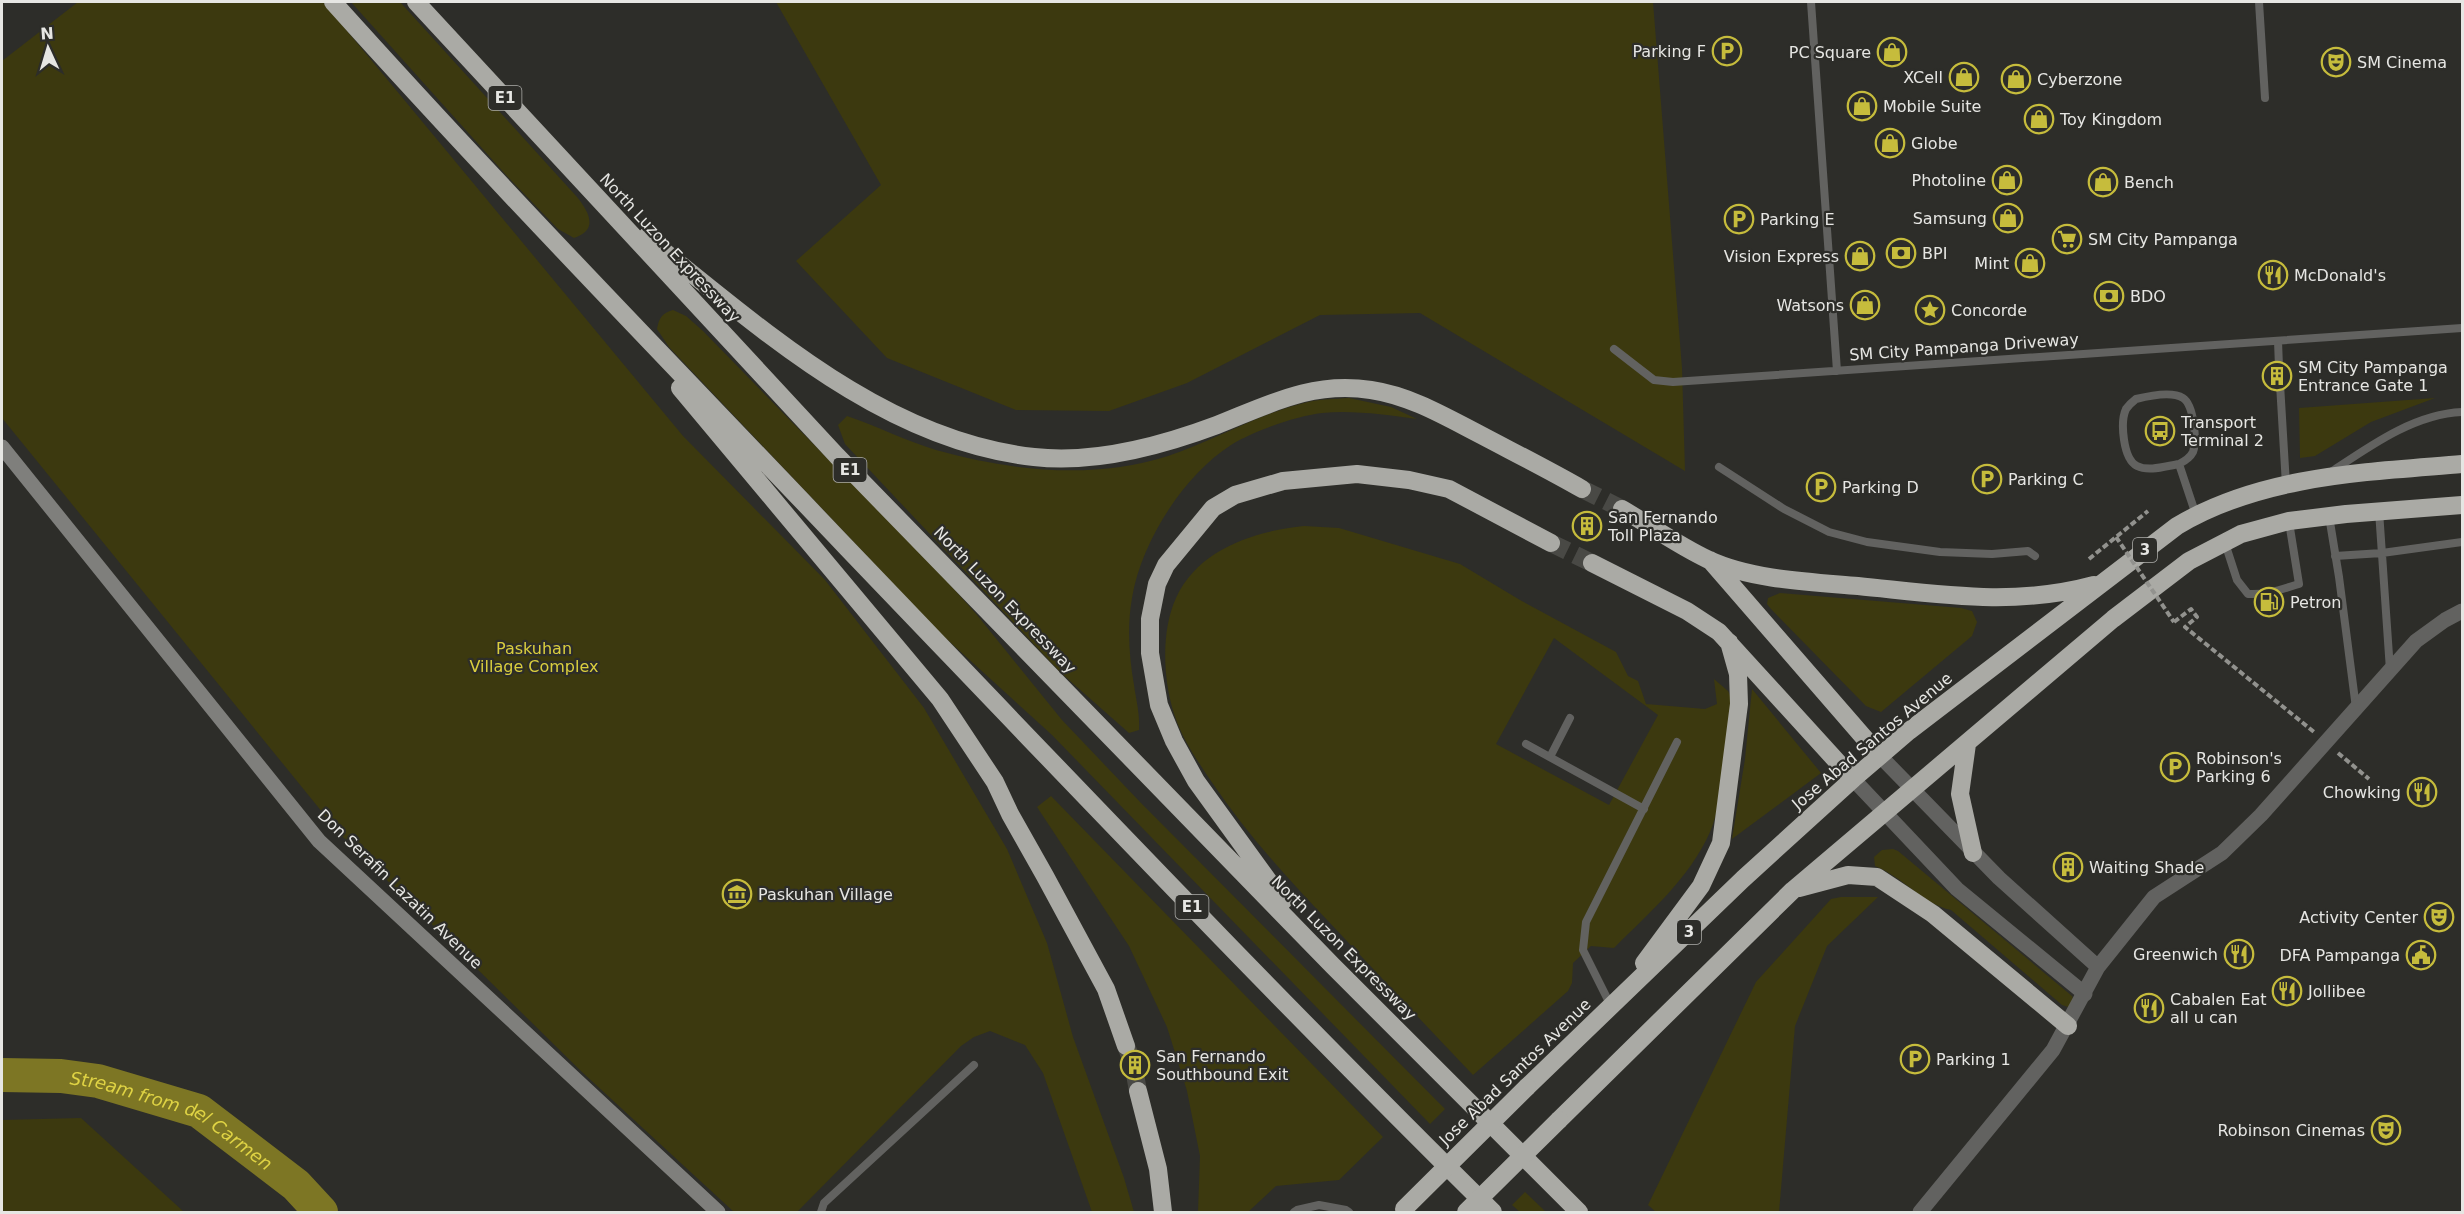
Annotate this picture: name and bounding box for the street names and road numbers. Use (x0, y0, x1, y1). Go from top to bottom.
road number: E1 (488, 86, 522, 110)
street label: North Luzon Expressway (596, 170, 744, 326)
street label: SM City Pampanga Driveway (1849, 330, 2079, 364)
road number: E1 (834, 458, 866, 482)
street label: North Luzon Expressway (930, 523, 1080, 677)
road number: 3 (2133, 538, 2157, 562)
street label: Jose Abad Santos Avenue (1787, 668, 1956, 814)
street label: Don Serafin Lazatin Avenue (314, 805, 486, 973)
street label: North Luzon Expressway (1268, 872, 1420, 1024)
road number: E1 (1176, 895, 1208, 919)
road number: 3 (1677, 920, 1701, 944)
street label: Jose Abad Santos Avenue (1435, 995, 1595, 1150)

